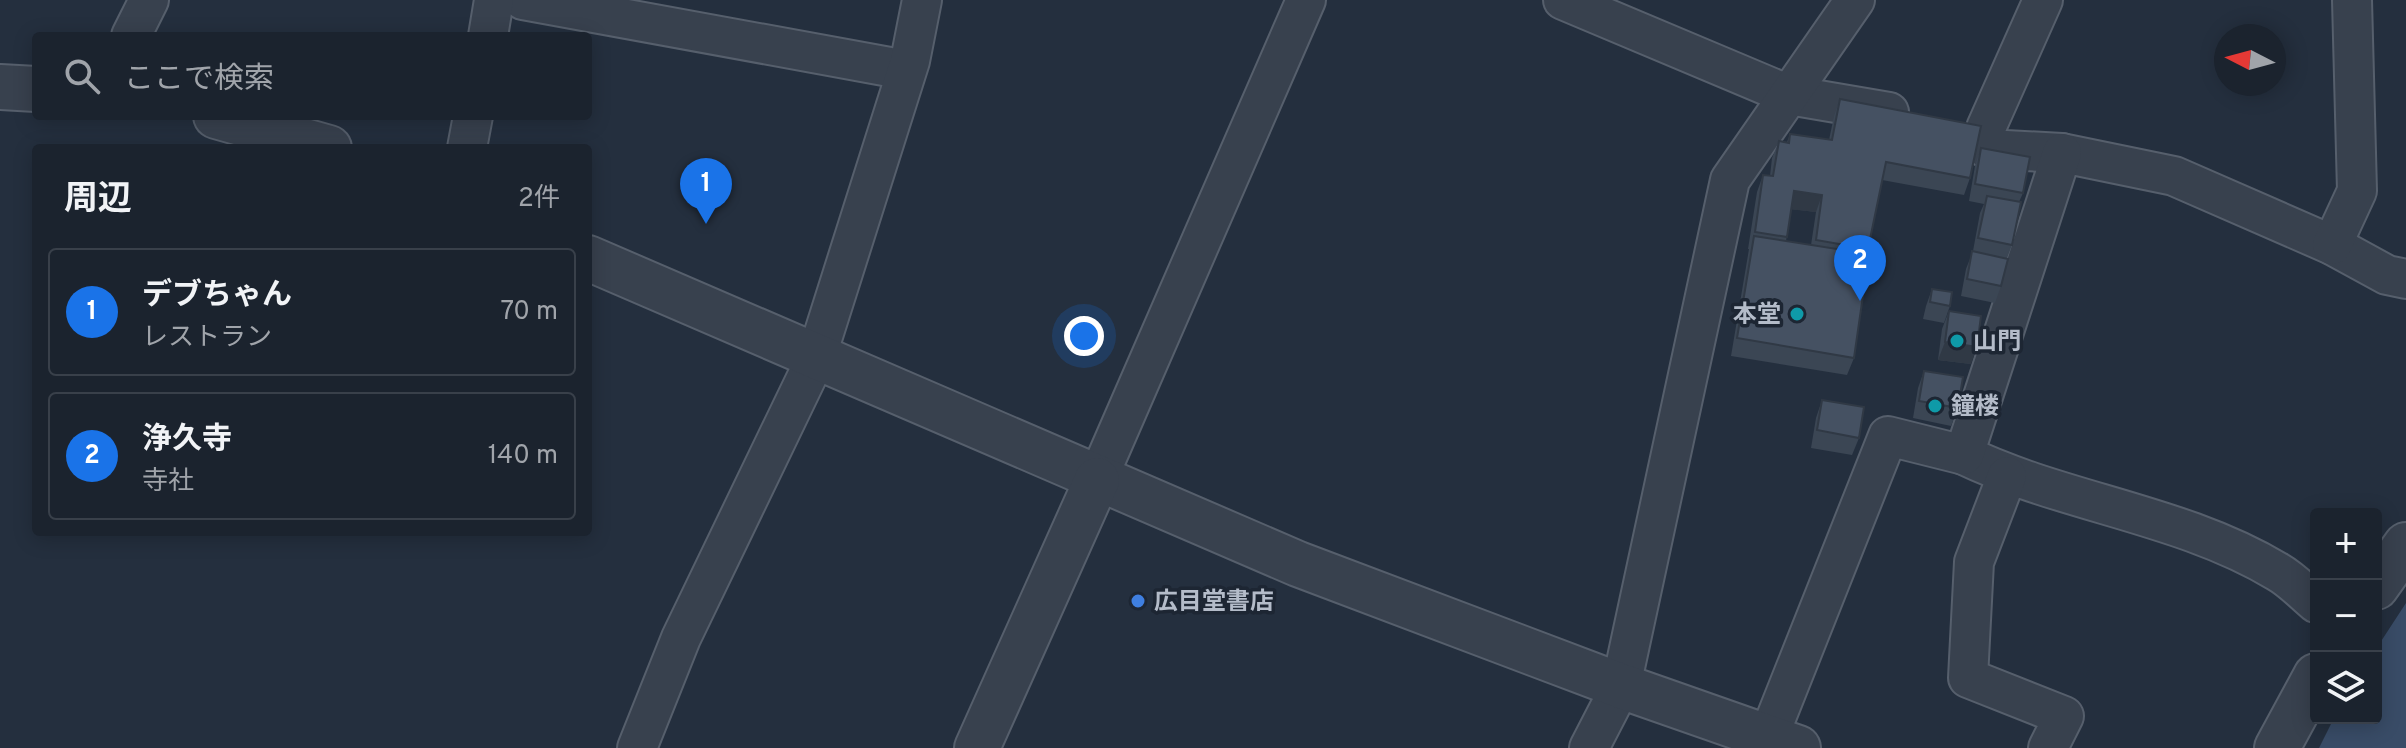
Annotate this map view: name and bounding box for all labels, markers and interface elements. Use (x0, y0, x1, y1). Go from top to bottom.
north arrow (2214, 24, 2286, 96)
search box (32, 32, 592, 120)
icon: search (60, 54, 104, 98)
text: ここで検索 (124, 62, 274, 99)
pin: 1 (680, 158, 732, 224)
text: 周辺 (64, 179, 132, 222)
text: 2件 (518, 183, 560, 216)
pin: 2 (1834, 235, 1886, 301)
text: デブちゃん (142, 278, 292, 315)
text: 1 (87, 296, 97, 329)
text: 70 m (500, 296, 558, 329)
place label: 本堂 (1733, 301, 1781, 331)
marker: 本堂 (1788, 305, 1806, 323)
your location (1064, 316, 1104, 356)
text: レストラン (142, 322, 272, 355)
place label: 山門 (1973, 328, 2021, 358)
marker: 山門 (1948, 332, 1966, 350)
place label: 鐘楼 (1951, 393, 1999, 423)
marker: 鐘楼 (1926, 397, 1944, 415)
text: 浄久寺 (142, 422, 232, 459)
text: 2 (84, 440, 100, 473)
text: 140 m (488, 440, 558, 473)
text: 寺社 (142, 466, 194, 499)
map controls (2310, 508, 2382, 724)
button: + (2310, 508, 2382, 580)
button: − (2310, 580, 2382, 652)
place label: 広目堂書店 (1154, 588, 1274, 618)
marker: 広目堂書店 (1129, 592, 1147, 610)
button: layers (2310, 652, 2382, 724)

